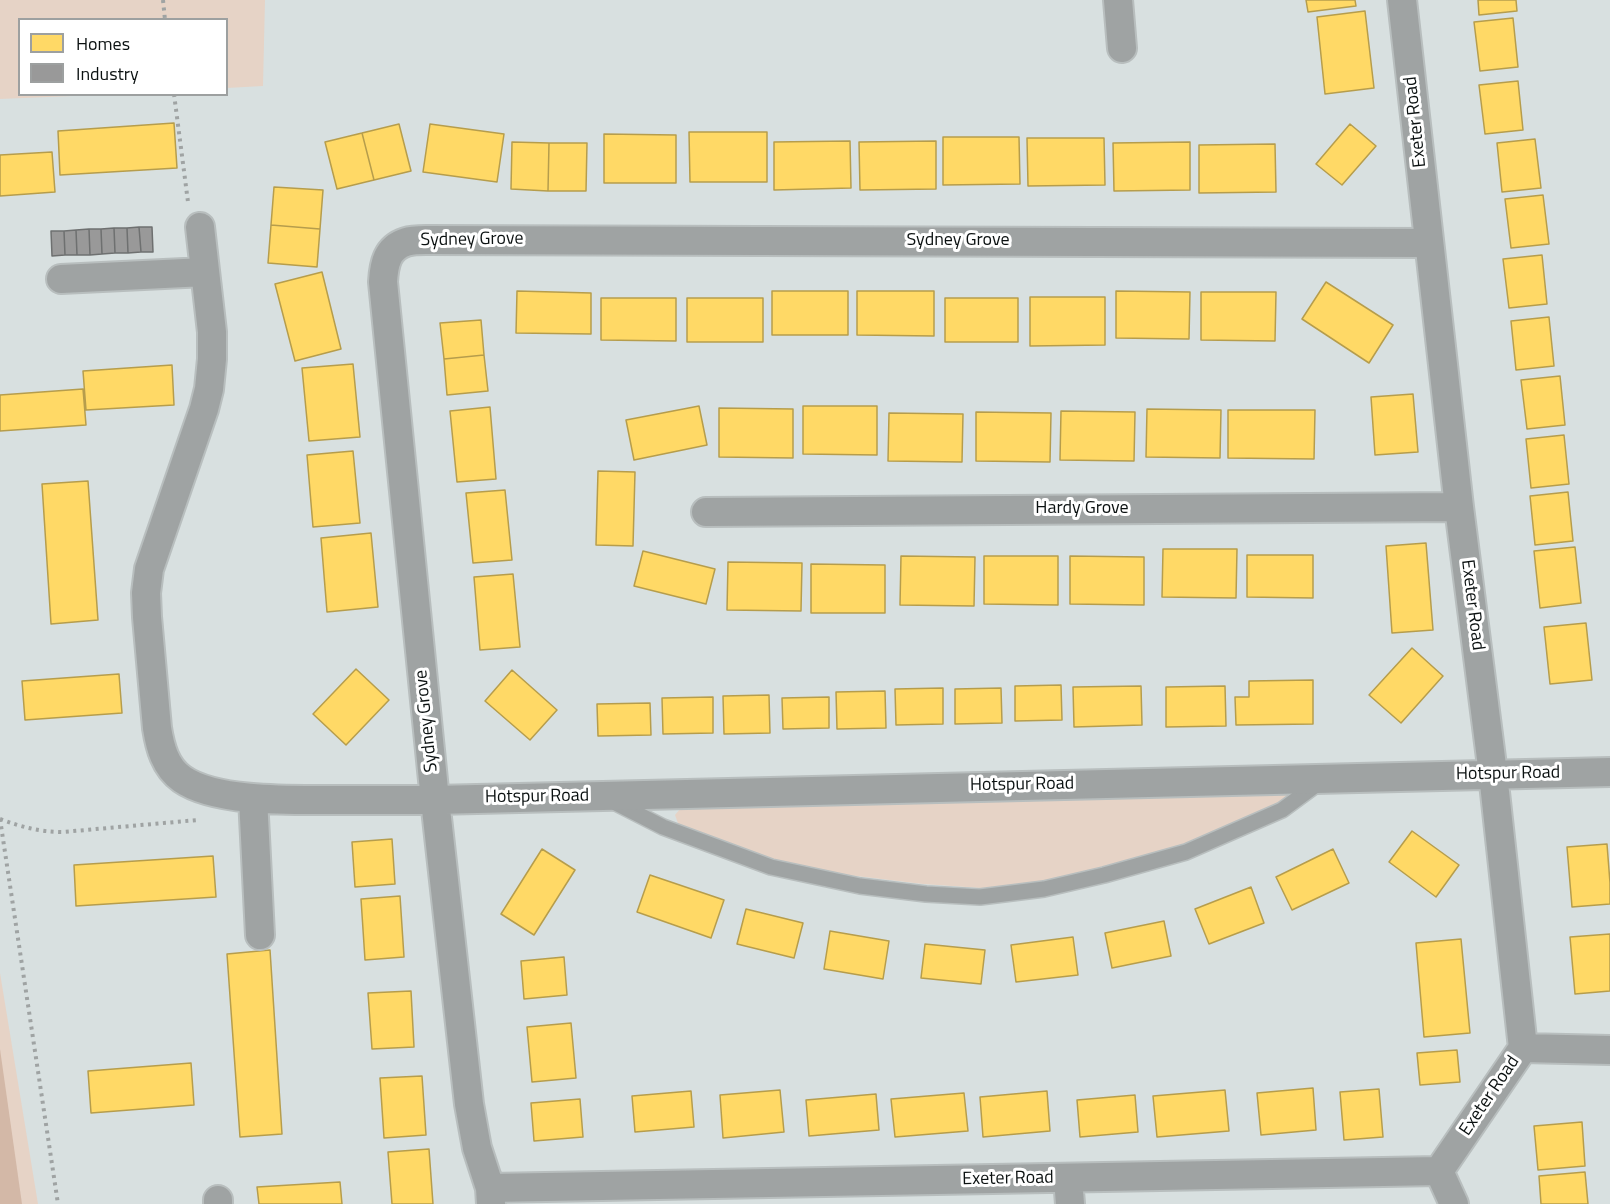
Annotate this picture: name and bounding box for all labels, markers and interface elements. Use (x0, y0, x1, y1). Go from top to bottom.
legend (18, 18, 228, 96)
text: Homes (76, 30, 130, 57)
text: Industry (76, 60, 139, 87)
street label: Exeter Road (1400, 75, 1432, 169)
street label: Sydney Grove (420, 228, 524, 252)
street label: Sydney Grove (907, 230, 1009, 252)
street label: Hardy Grove (1035, 498, 1129, 520)
street label: Exeter Road (1456, 558, 1488, 652)
street label: Sydney Grove (411, 669, 443, 773)
street label: Hotspur Road (1456, 762, 1560, 786)
street label: Hotspur Road (970, 773, 1074, 797)
street label: Hotspur Road (485, 785, 589, 809)
street label: Exeter Road (1455, 1052, 1525, 1140)
street label: Exeter Road (962, 1167, 1054, 1191)

